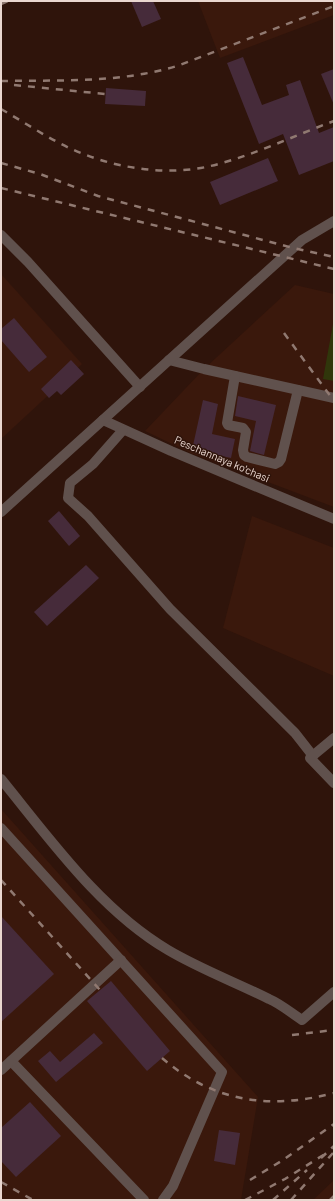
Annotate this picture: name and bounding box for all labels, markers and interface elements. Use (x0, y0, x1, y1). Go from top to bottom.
street label: Peschannaya ko'chasi (173, 433, 272, 485)

